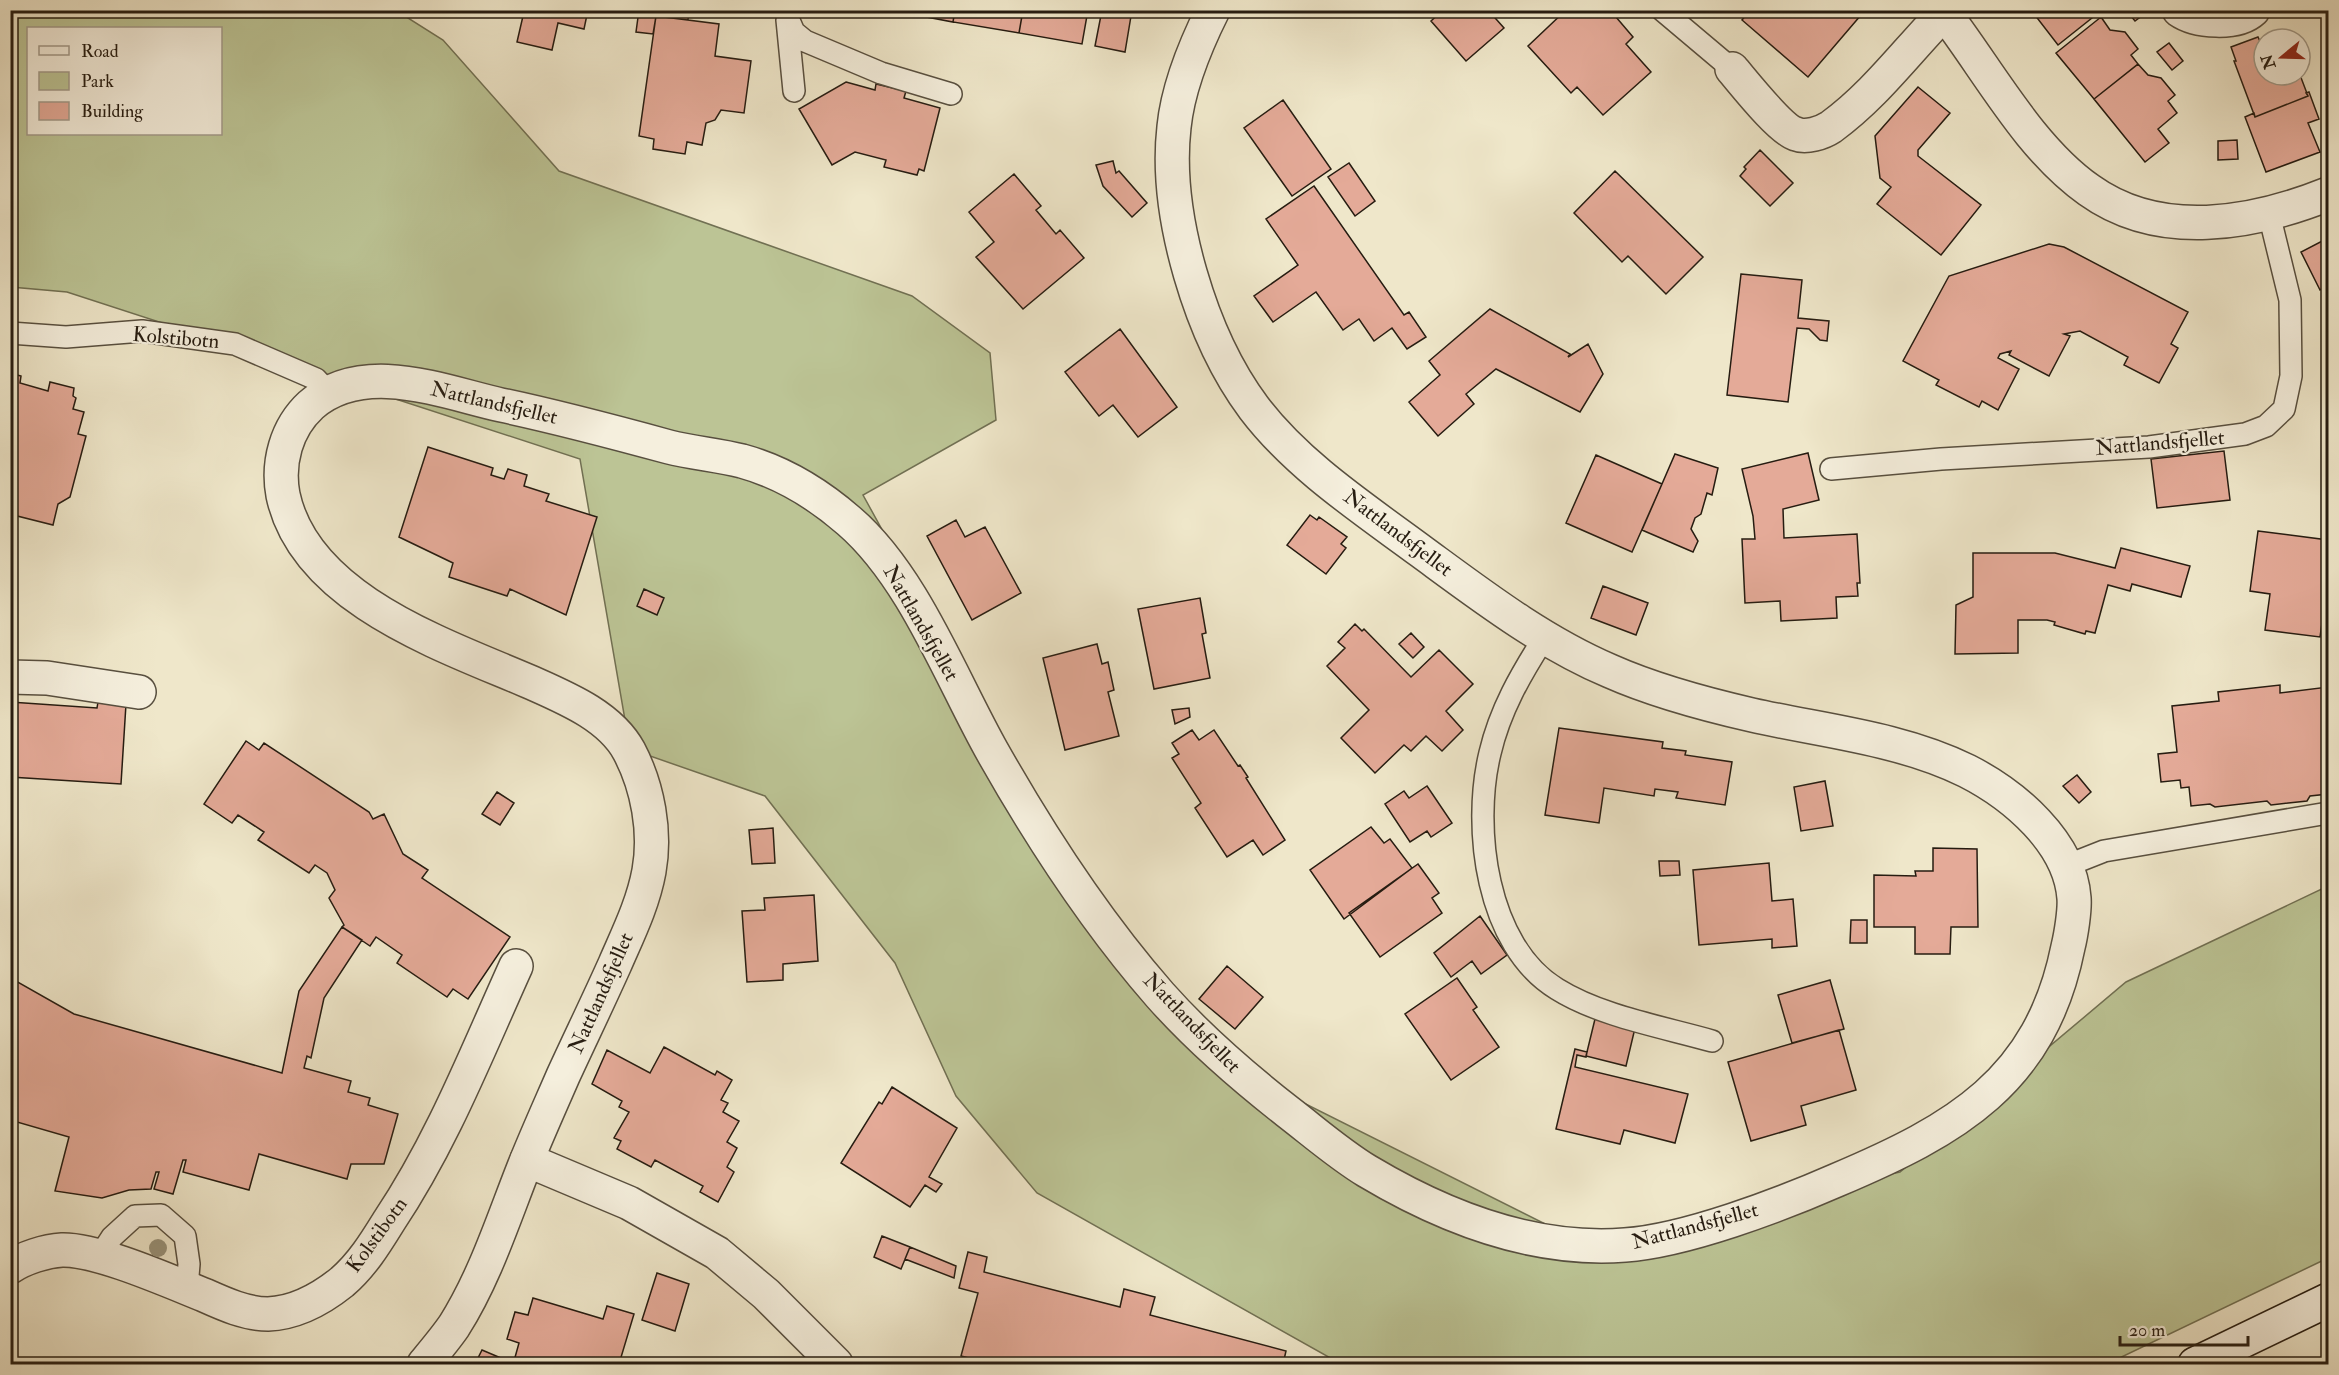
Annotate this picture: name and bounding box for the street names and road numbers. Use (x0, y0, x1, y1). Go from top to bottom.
street label: Kolstibotn (131, 321, 221, 355)
street label: Nattlandsfjellet (428, 375, 560, 431)
street label: Nattlandsfjellet (2094, 424, 2226, 462)
street label: Nattlandsfjellet (1338, 483, 1458, 583)
street label: Nattlandsfjellet (877, 560, 965, 686)
street label: Nattlandsfjellet (562, 928, 640, 1058)
street label: Nattlandsfjellet (1137, 967, 1247, 1079)
street label: Kolstibotn (340, 1192, 414, 1278)
street label: Nattlandsfjellet (1629, 1196, 1761, 1256)

